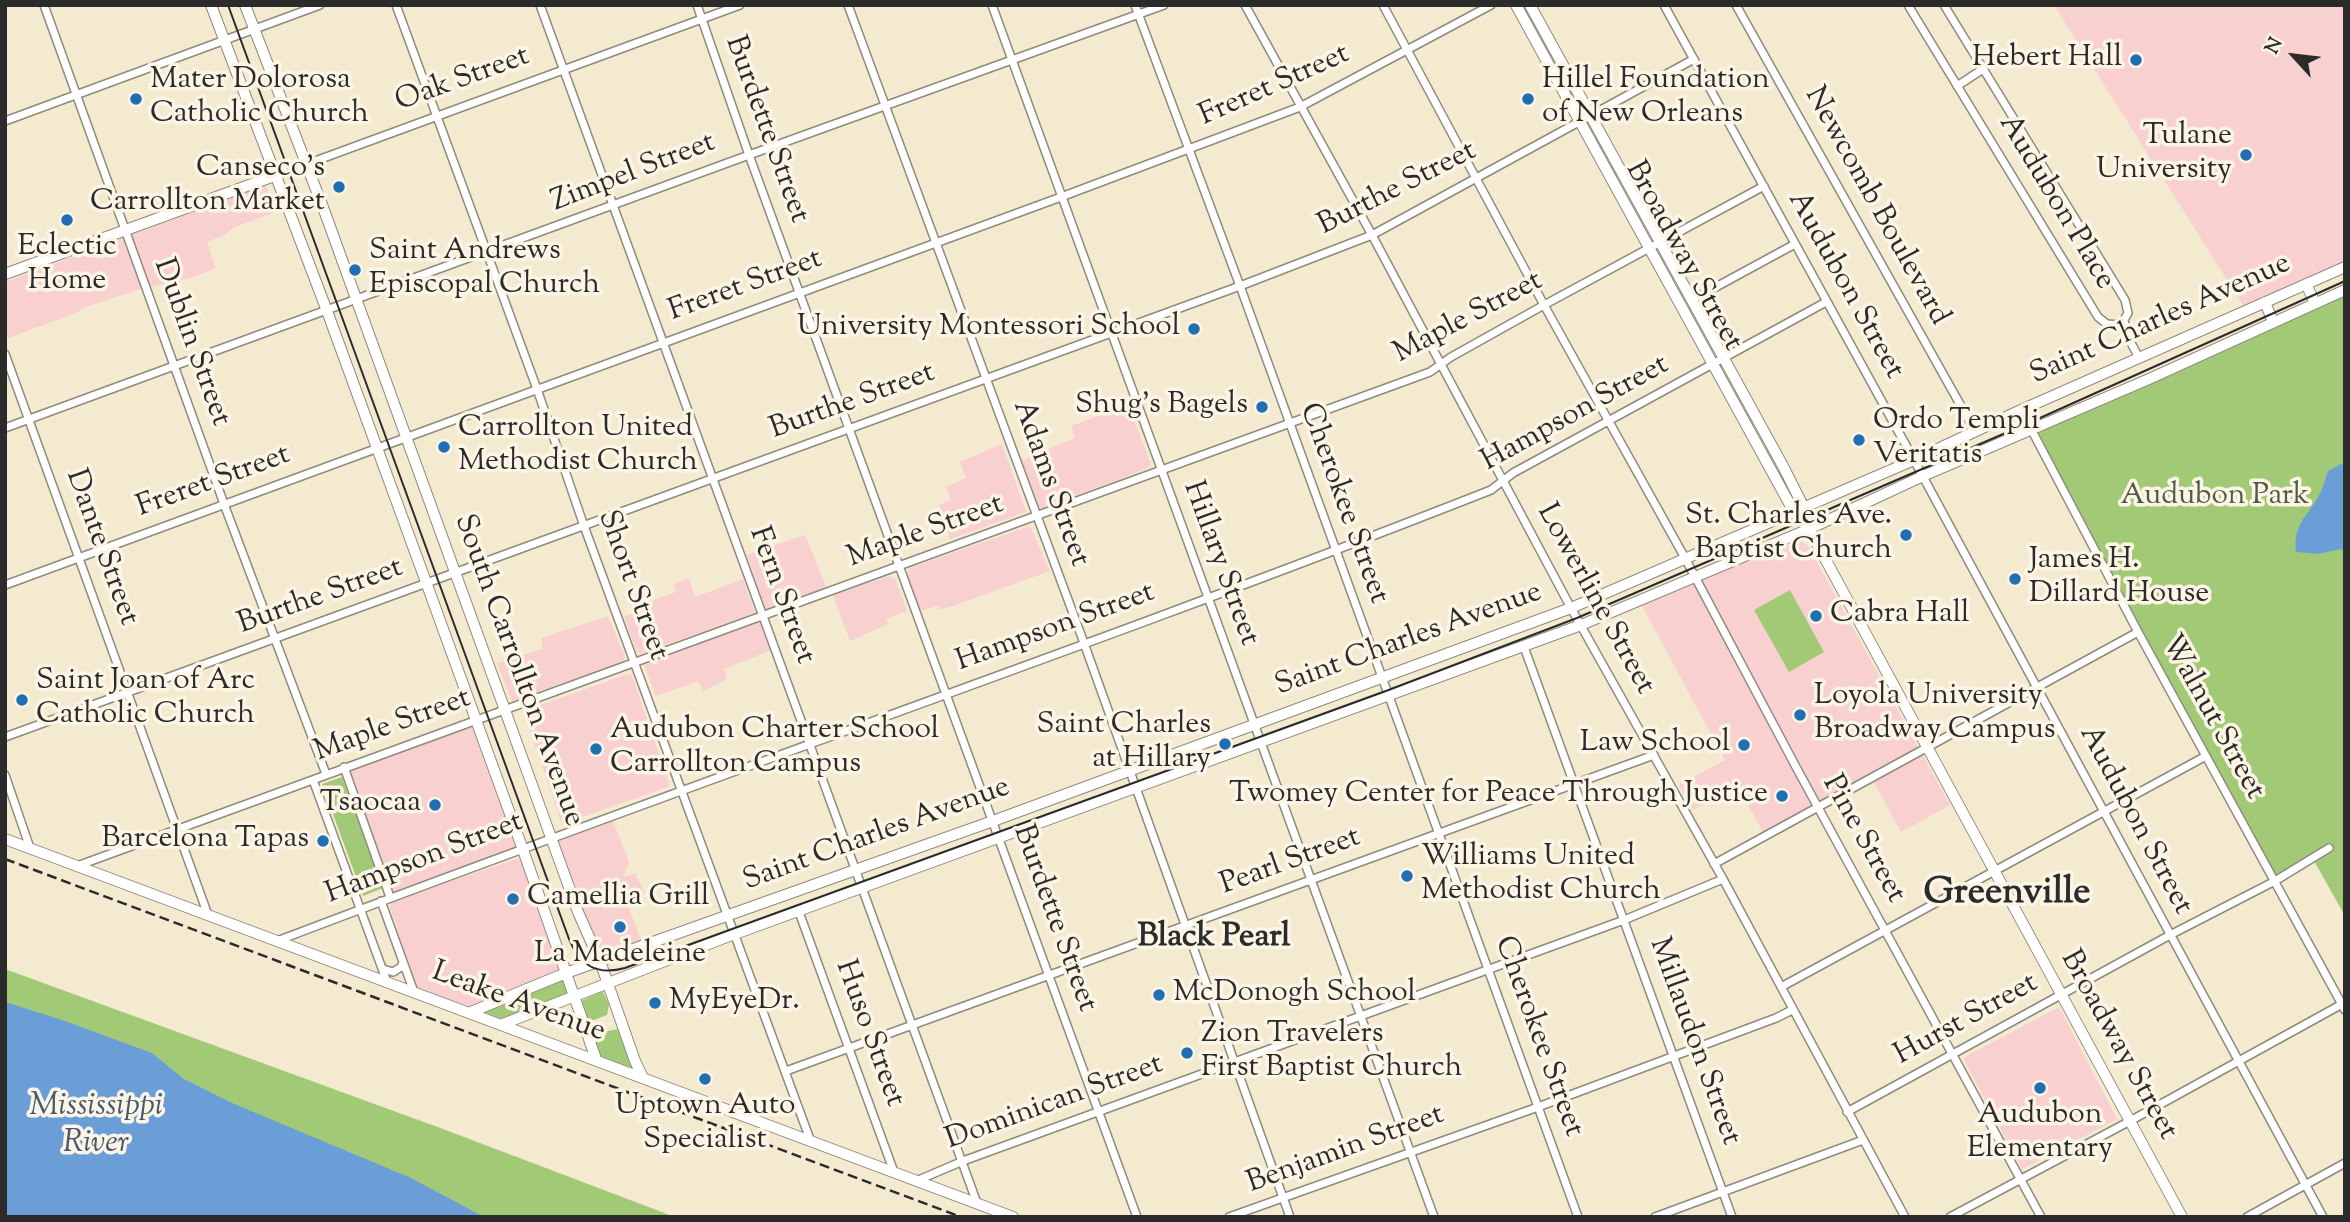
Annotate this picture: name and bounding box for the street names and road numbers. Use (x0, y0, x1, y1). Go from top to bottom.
street label: Burdette Street (715, 32, 815, 228)
street label: Freret Street (1194, 38, 1356, 136)
street label: Oak Street (391, 40, 535, 122)
street label: Newcomb Boulevard (1794, 81, 1956, 333)
street label: Audubon Place (1989, 109, 2121, 297)
street label: Zimpel Street (547, 126, 721, 222)
street label: Burthe Street (1313, 135, 1483, 245)
street label: Broadway Street (1615, 156, 1749, 358)
street label: Audubon Street (1778, 186, 1910, 386)
street label: Freret Street (664, 243, 828, 331)
street label: Saint Charles Avenue (2025, 247, 2297, 395)
street label: Dublin Street (143, 254, 237, 432)
street label: Maple Street (1388, 265, 1550, 373)
street label: Hampson Street (1476, 349, 1676, 481)
street label: Burthe Street (766, 357, 940, 449)
street label: Adams Street (1002, 396, 1096, 572)
street label: Cherokee Street (1289, 399, 1395, 609)
street label: Freret Street (132, 439, 296, 527)
street label: Dante Street (55, 465, 145, 631)
street label: Hillary Street (1173, 477, 1265, 651)
street label: Maple Street (843, 488, 1009, 578)
street label: Lowerline Street (1527, 498, 1661, 702)
street label: Short Street (587, 506, 675, 666)
street label: South Carrollton Avenue (444, 510, 590, 832)
street label: Fern Street (739, 523, 821, 669)
street label: Burthe Street (234, 552, 408, 644)
street label: Hampson Street (952, 576, 1160, 682)
street label: Saint Charles Avenue (1271, 576, 1547, 706)
street label: Walnut Street (2151, 629, 2271, 807)
street label: Maple Street (310, 682, 476, 772)
street label: Audubon Street (2069, 720, 2199, 922)
street label: Pine Street (1812, 770, 1912, 910)
street label: Saint Charles Avenue (739, 771, 1015, 901)
street label: Hampson Street (321, 806, 529, 914)
street label: Burdette Street (1003, 821, 1103, 1017)
street label: Pearl Street (1216, 821, 1366, 905)
street label: Cherokee Street (1484, 932, 1590, 1142)
street label: Millaudon Street (1639, 933, 1747, 1151)
street label: Broadway Street (2050, 945, 2184, 1147)
street label: Leake Avenue (426, 956, 610, 1052)
street label: Huso Street (825, 956, 911, 1112)
street label: Hurst Street (1889, 967, 2045, 1075)
street label: Dominican Street (941, 1048, 1169, 1160)
street label: Benjamin Street (1243, 1099, 1449, 1203)

